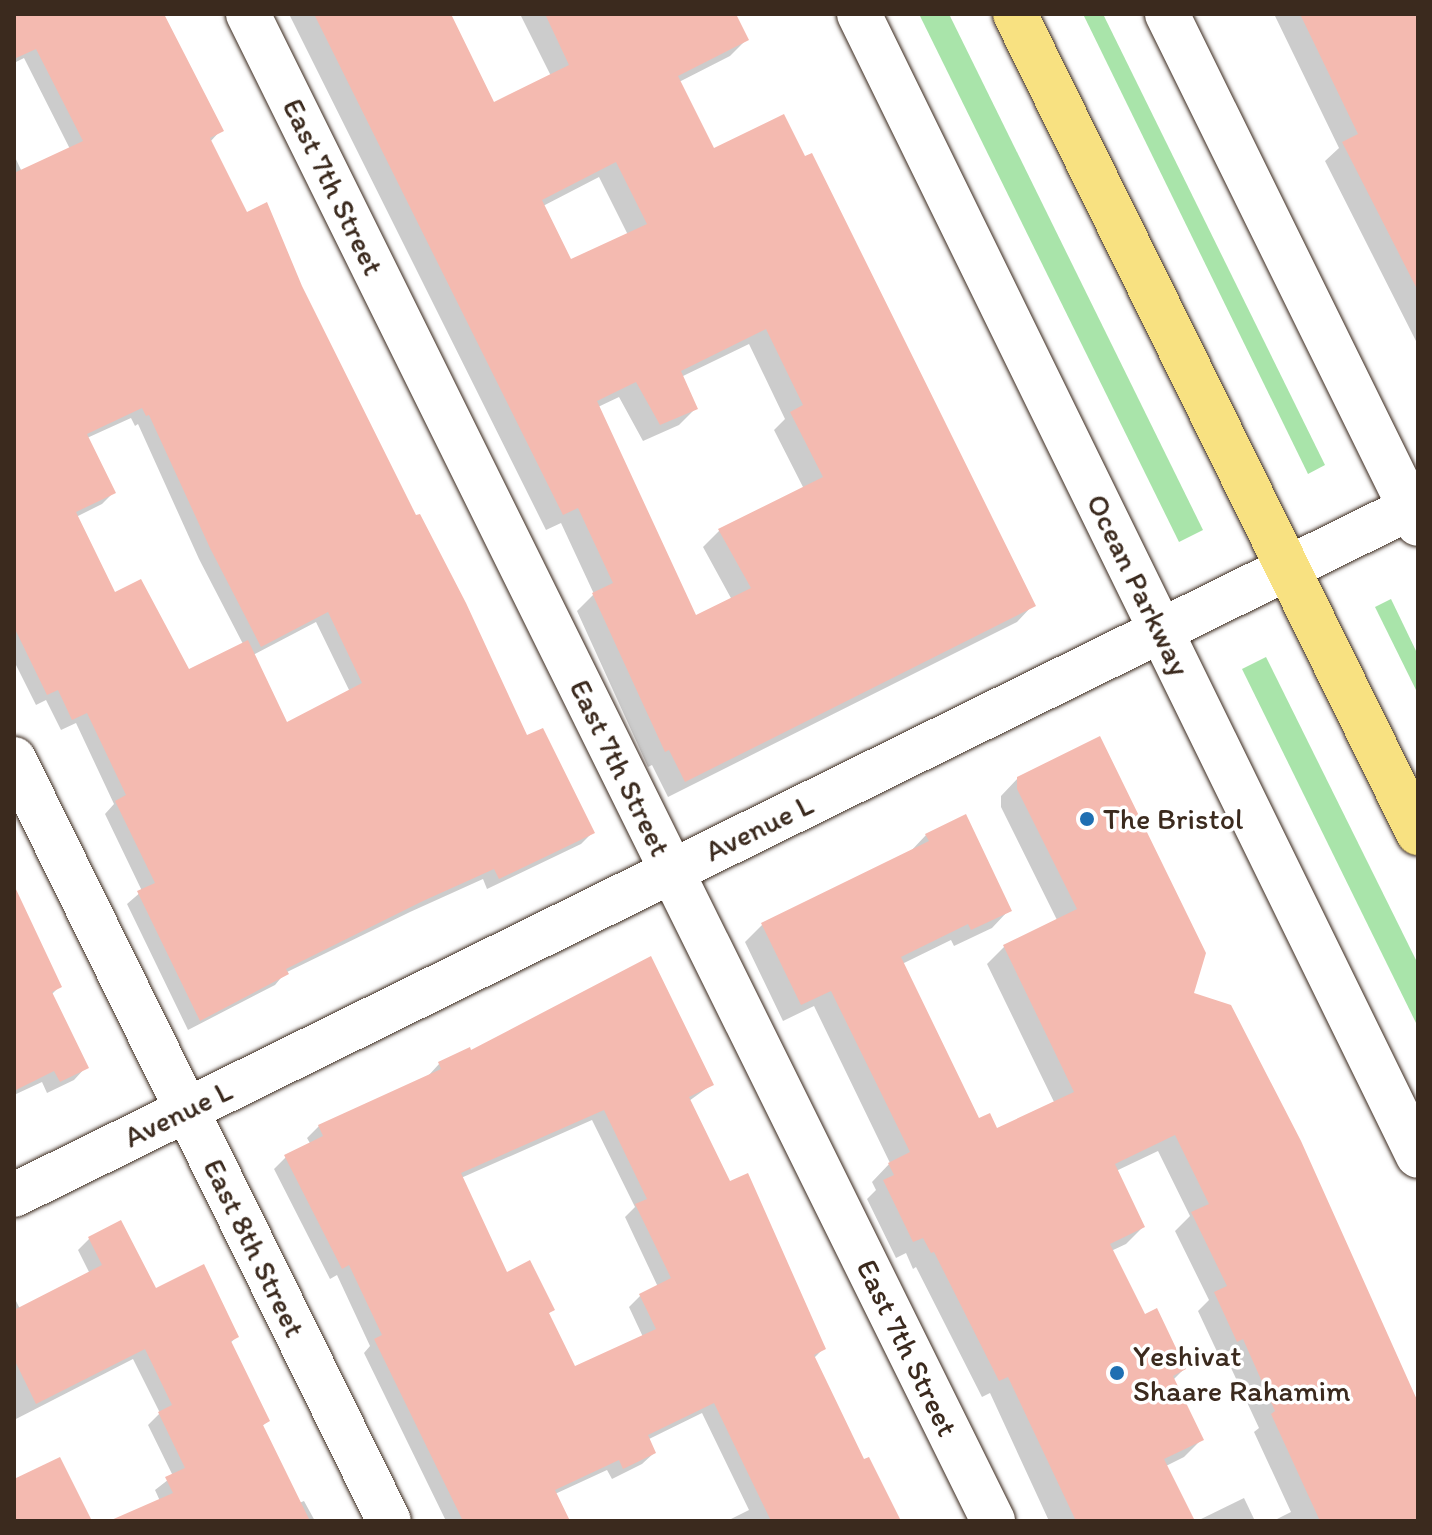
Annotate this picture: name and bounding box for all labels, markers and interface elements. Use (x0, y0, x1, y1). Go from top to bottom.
street label: East 7th Street (275, 93, 391, 281)
street label: Ocean Parkway (1079, 489, 1197, 681)
street label: East 7th Street (562, 674, 678, 862)
street label: Avenue L (699, 786, 819, 870)
place label: The Bristol (1103, 801, 1244, 837)
marker: The Bristol (1078, 810, 1096, 828)
street label: Avenue L (118, 1072, 238, 1156)
street label: East 8th Street (196, 1154, 312, 1342)
street label: East 7th Street (849, 1254, 965, 1442)
place label: Yeshivat Shaare Rahamim (1133, 1338, 1351, 1408)
marker: Yeshivat Shaare Rahamim (1108, 1364, 1126, 1382)

